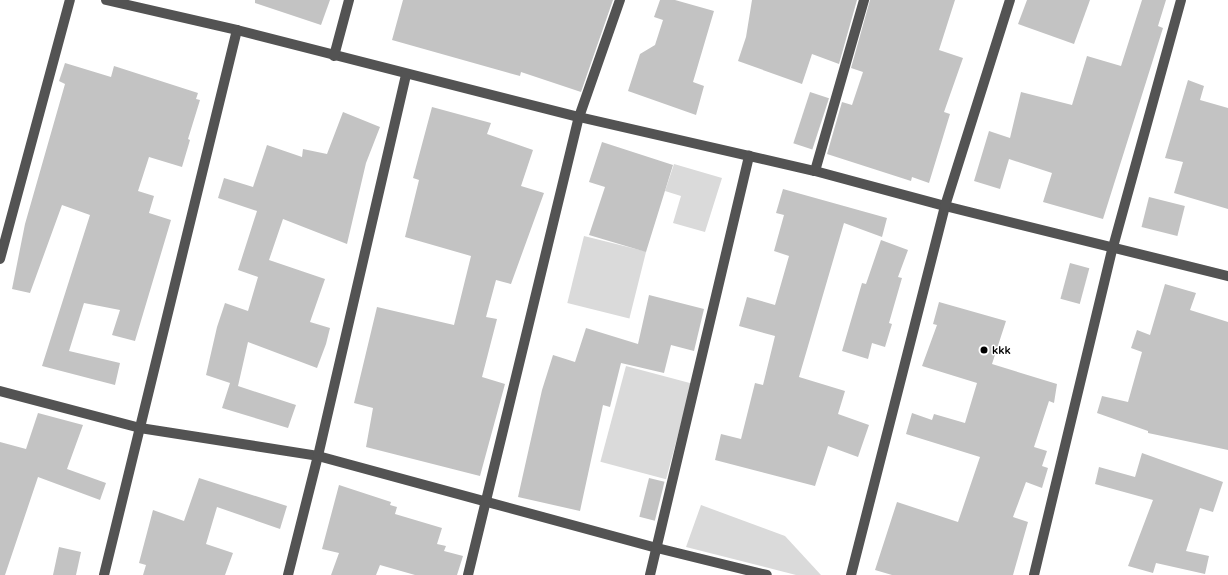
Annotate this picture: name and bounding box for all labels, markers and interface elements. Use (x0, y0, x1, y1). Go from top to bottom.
place label: kkk (992, 343, 1011, 357)
marker: kkk (979, 345, 989, 355)

